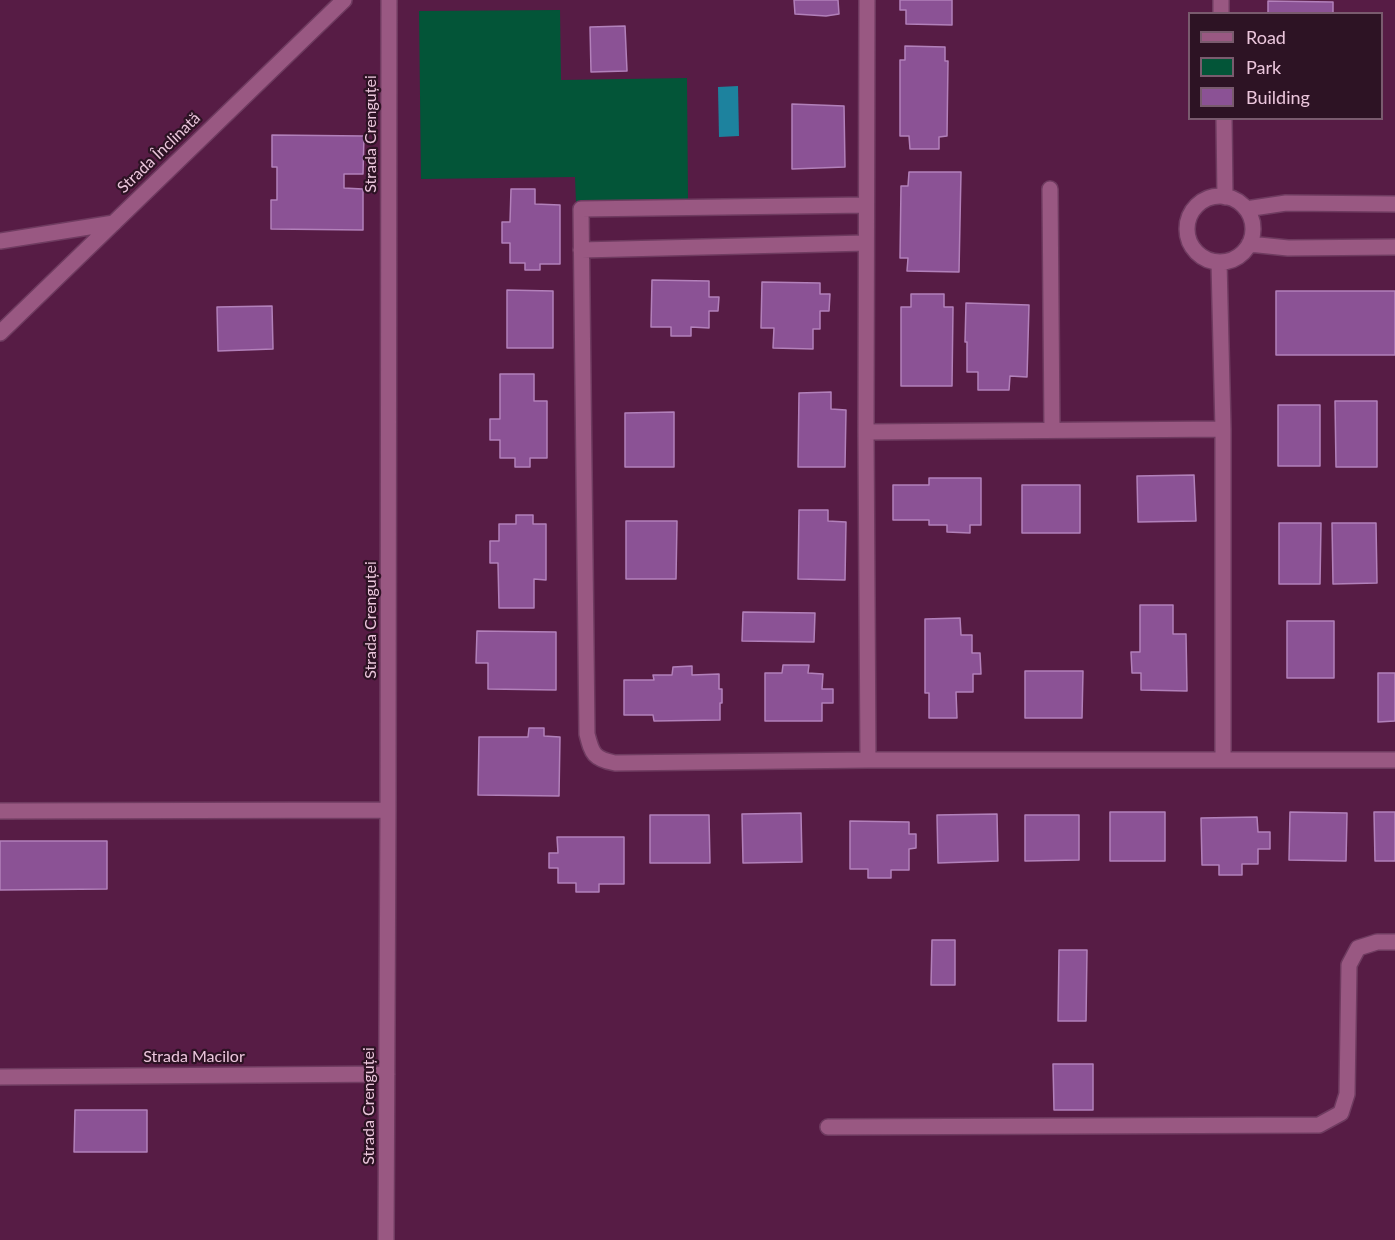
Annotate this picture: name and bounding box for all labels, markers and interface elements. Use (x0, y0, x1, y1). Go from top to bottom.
legend (1188, 12, 1383, 120)
text: Road (1246, 26, 1286, 48)
text: Park (1246, 56, 1281, 78)
street label: Strada Crenguței (361, 75, 381, 193)
text: Building (1246, 86, 1310, 108)
street label: Strada Înclinată (114, 109, 204, 197)
street label: Strada Crenguței (361, 561, 381, 679)
street label: Strada Macilor (143, 1047, 245, 1067)
street label: Strada Crenguței (359, 1047, 379, 1165)

